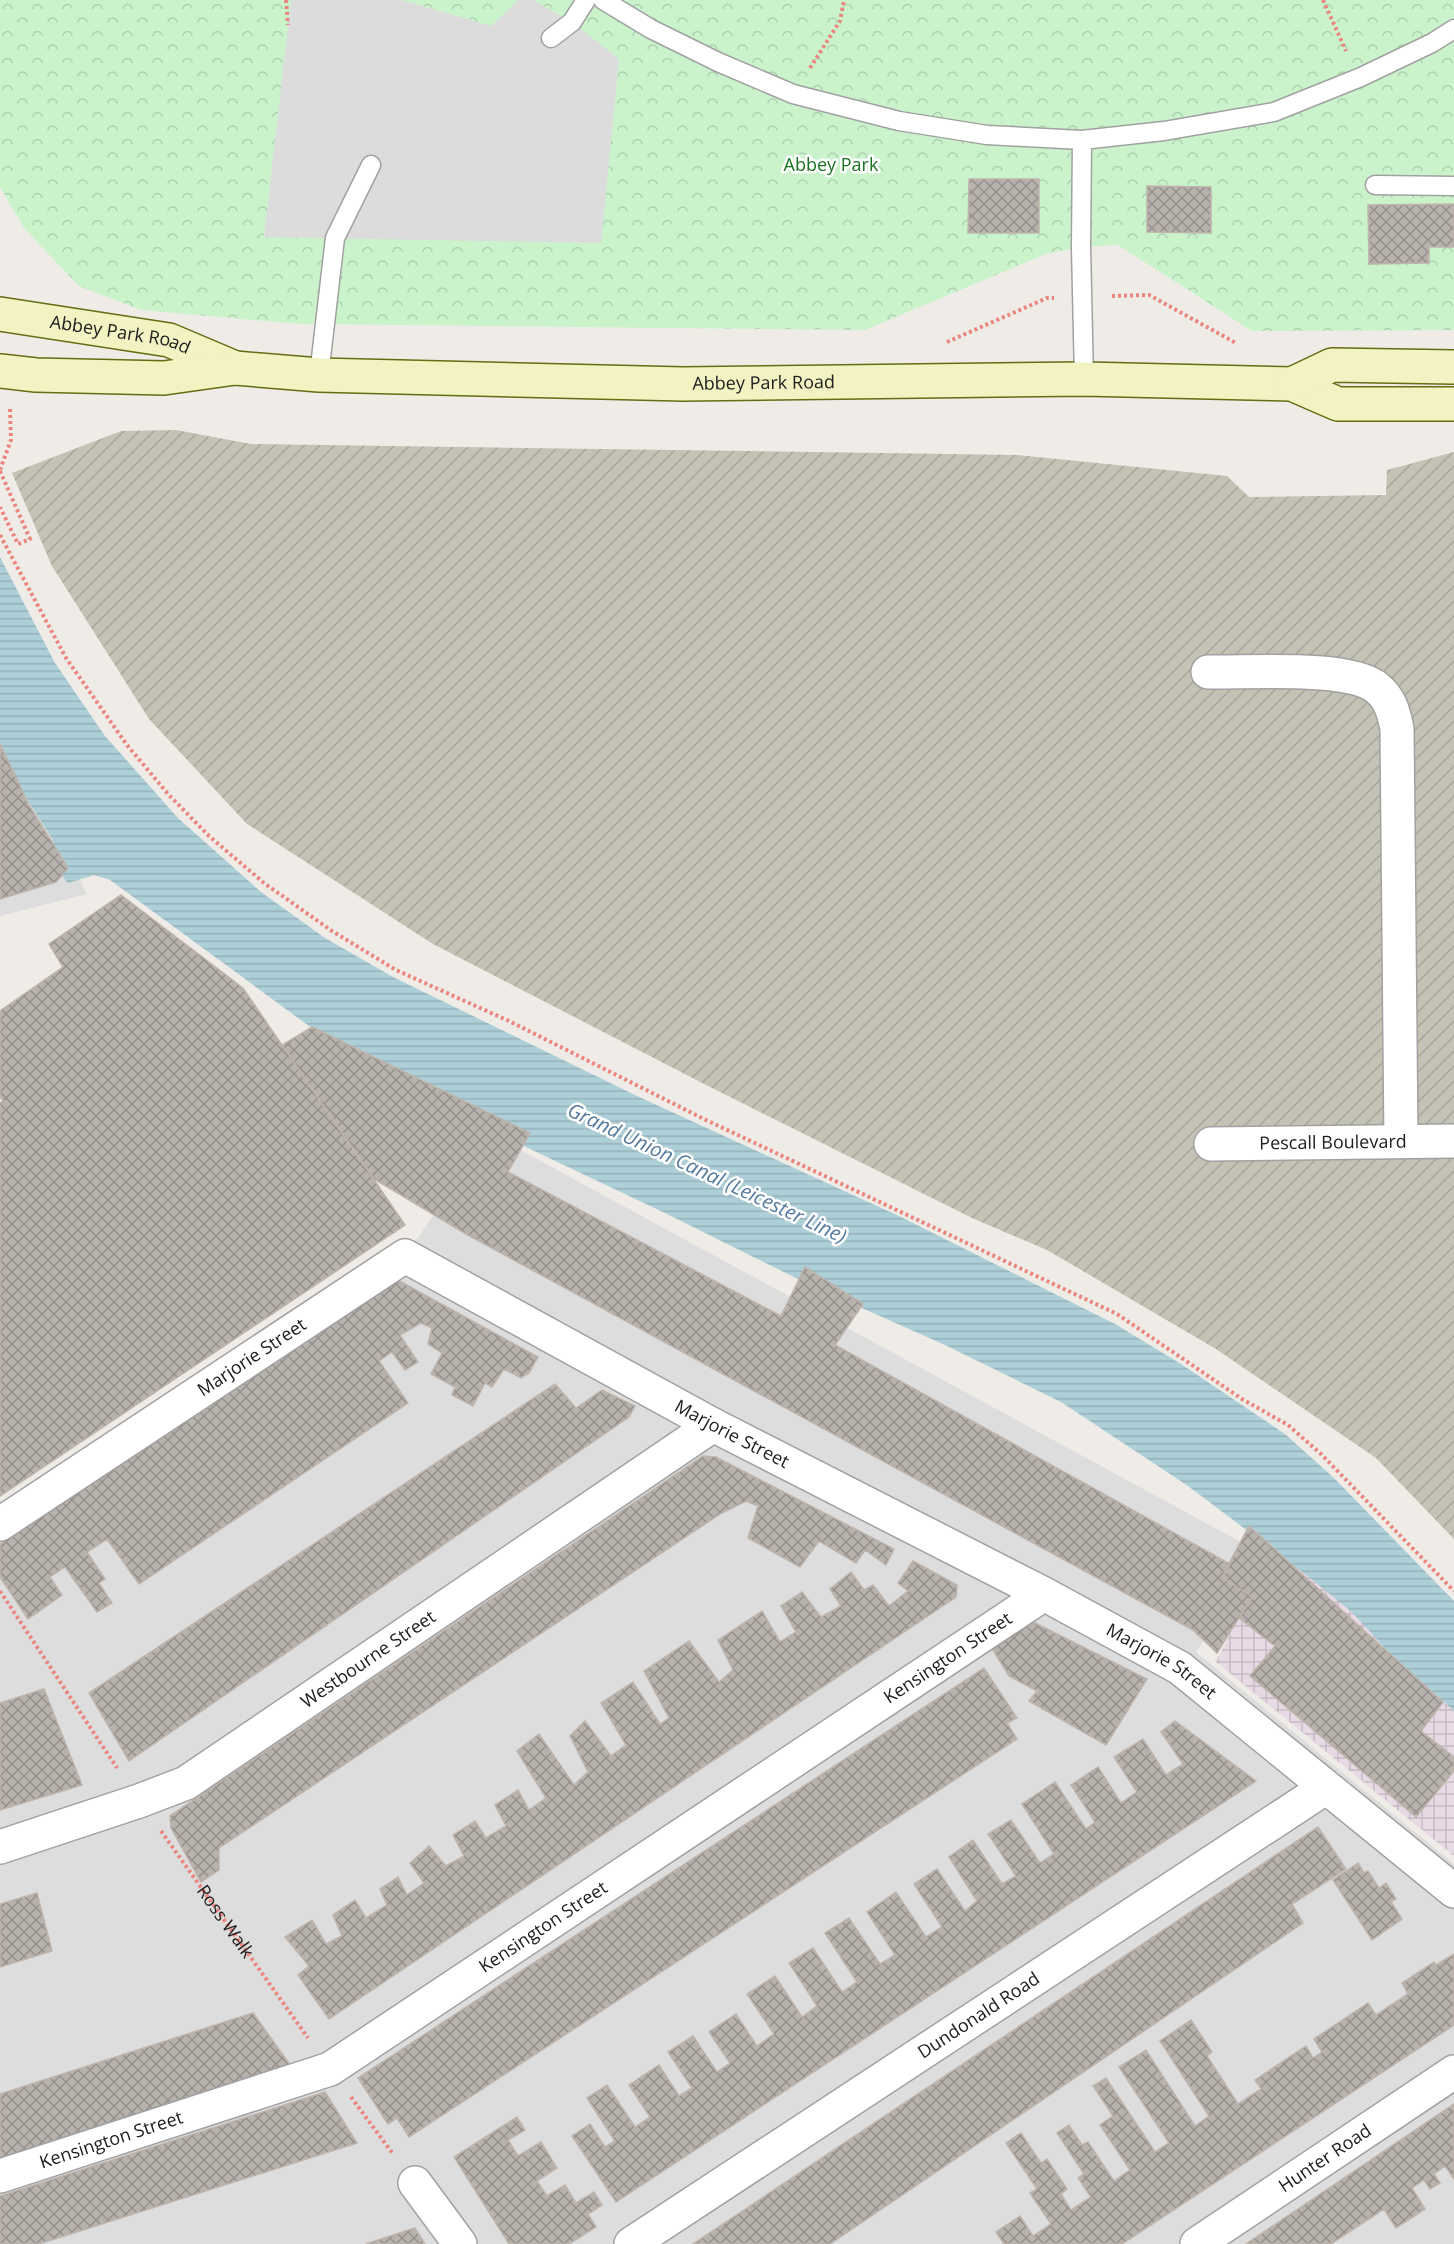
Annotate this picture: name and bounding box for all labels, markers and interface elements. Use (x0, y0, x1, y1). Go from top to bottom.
park label: Abbey Park (784, 152, 879, 176)
street label: Abbey Park Road (48, 309, 195, 359)
street label: Abbey Park Road (692, 369, 835, 395)
water label: Grand Union Canal (Leicester Line) (563, 1096, 851, 1249)
street label: Pescall Boulevard (1259, 1129, 1407, 1154)
street label: Marjorie Street (192, 1312, 310, 1401)
street label: Marjorie Street (671, 1393, 794, 1473)
street label: Westbourne Street (295, 1604, 440, 1713)
street label: Kensington Street (878, 1606, 1016, 1709)
street label: Marjorie Street (1102, 1617, 1222, 1704)
street label: Kensington Street (474, 1875, 612, 1978)
street label: Ross Walk (192, 1880, 261, 1963)
street label: Dundonald Road (912, 1966, 1044, 2064)
street label: Kensington Street (36, 2105, 186, 2173)
street label: Hunter Road (1273, 2118, 1376, 2197)

